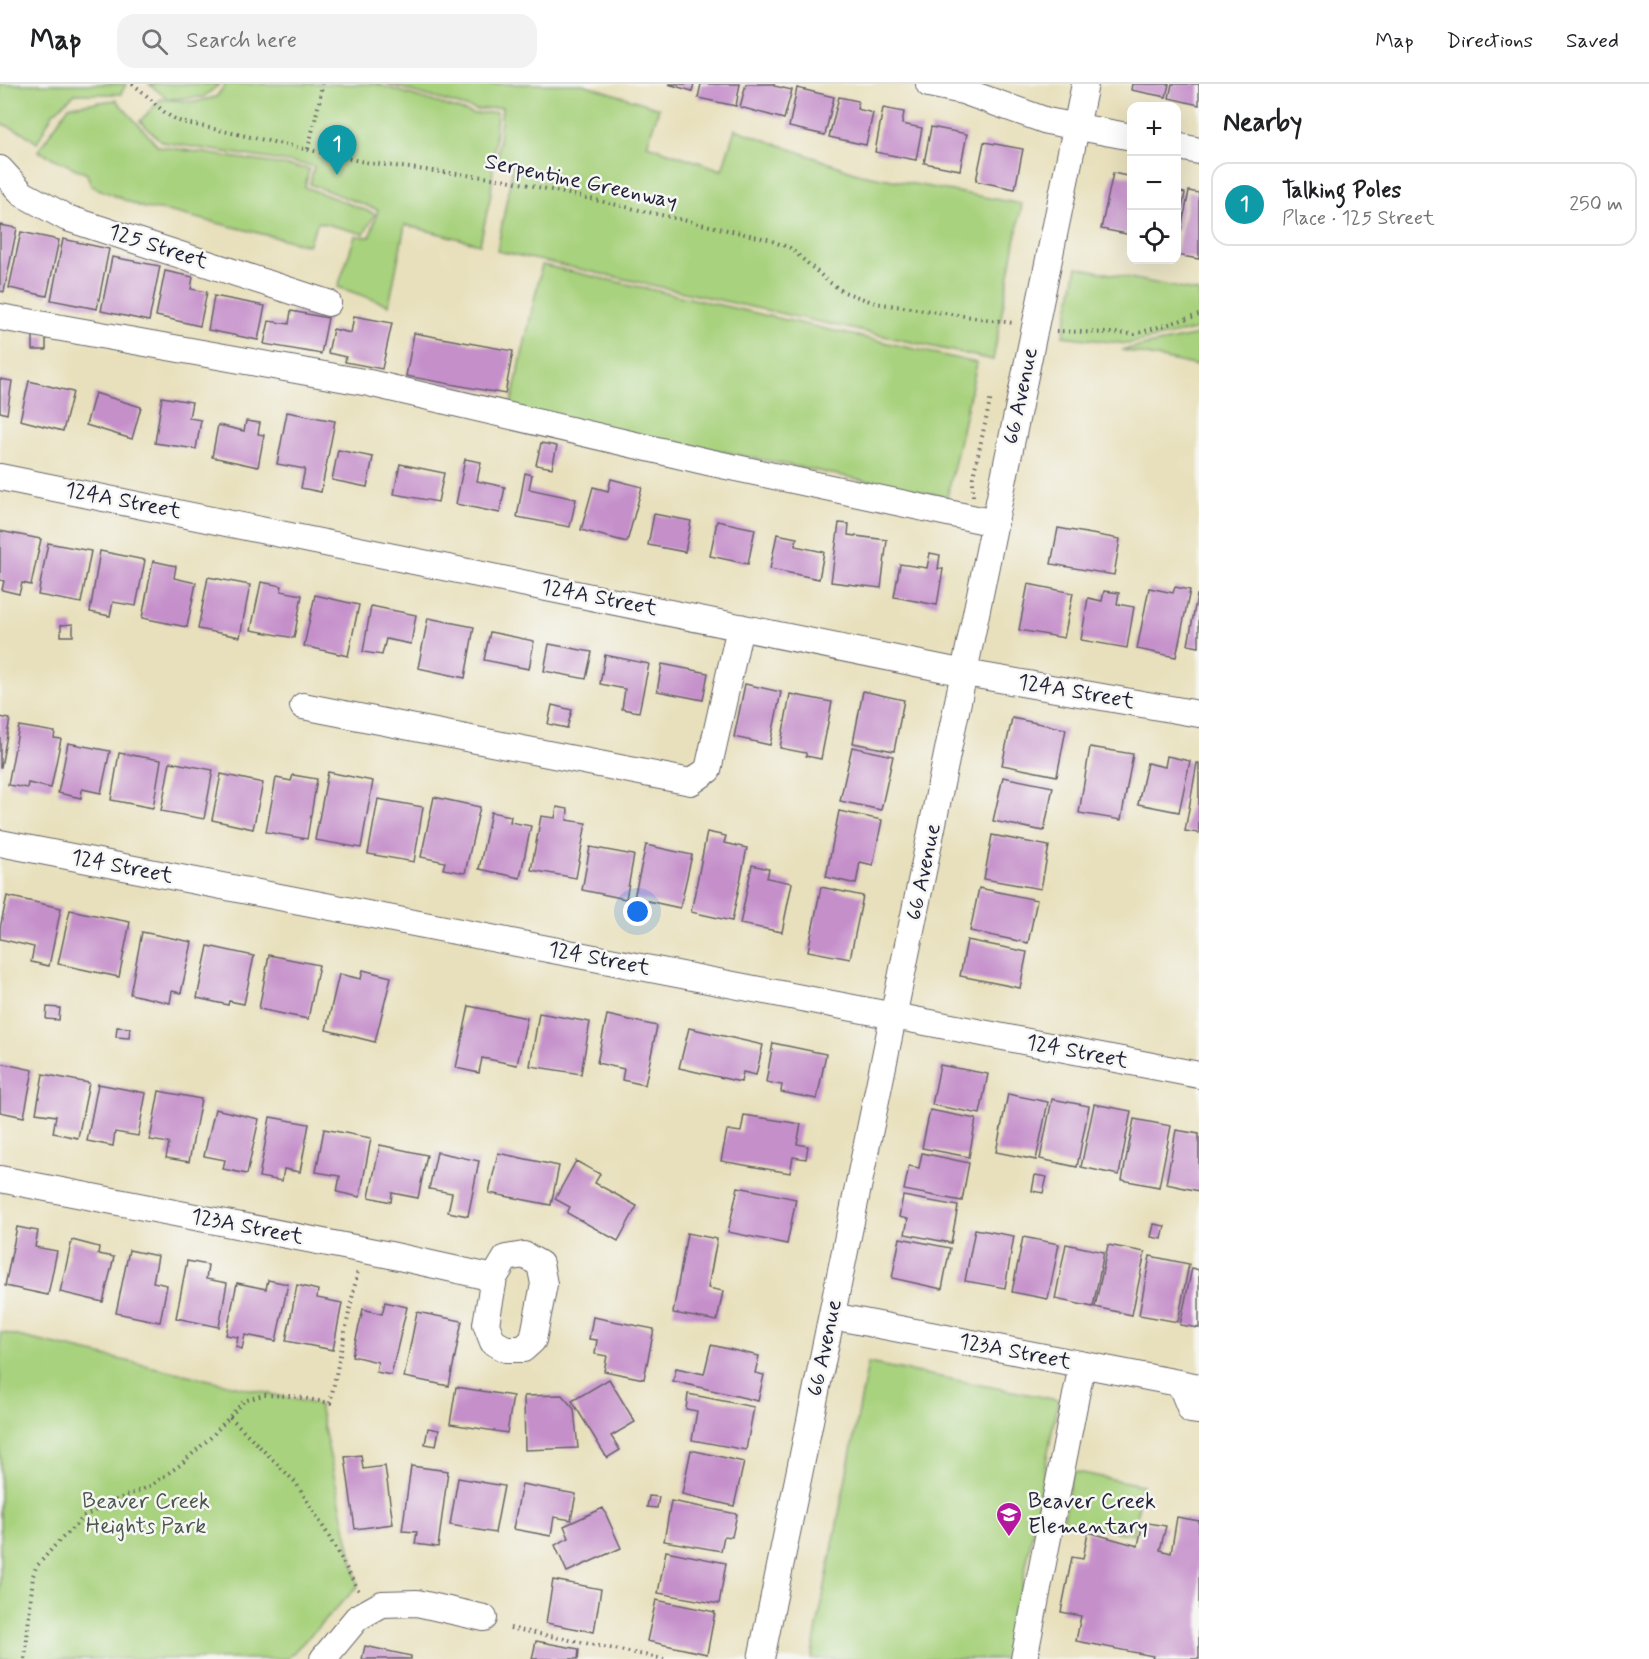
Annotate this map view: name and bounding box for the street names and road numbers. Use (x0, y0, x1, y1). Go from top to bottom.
street label: Serpentine Greenway (482, 148, 680, 216)
street label: 125 Street (105, 218, 211, 276)
street label: 66 Avenue (997, 345, 1045, 447)
street label: 124A Street (63, 476, 184, 526)
street label: 124A Street (539, 573, 660, 623)
street label: 124A Street (1016, 668, 1136, 716)
street label: 66 Avenue (900, 821, 948, 923)
street label: 124 Street (69, 843, 175, 891)
street label: 124 Street (546, 935, 652, 983)
street label: 124 Street (1024, 1028, 1130, 1076)
street label: 123A Street (188, 1202, 306, 1252)
street label: 66 Avenue (801, 1297, 849, 1399)
street label: 123A Street (956, 1327, 1074, 1377)

